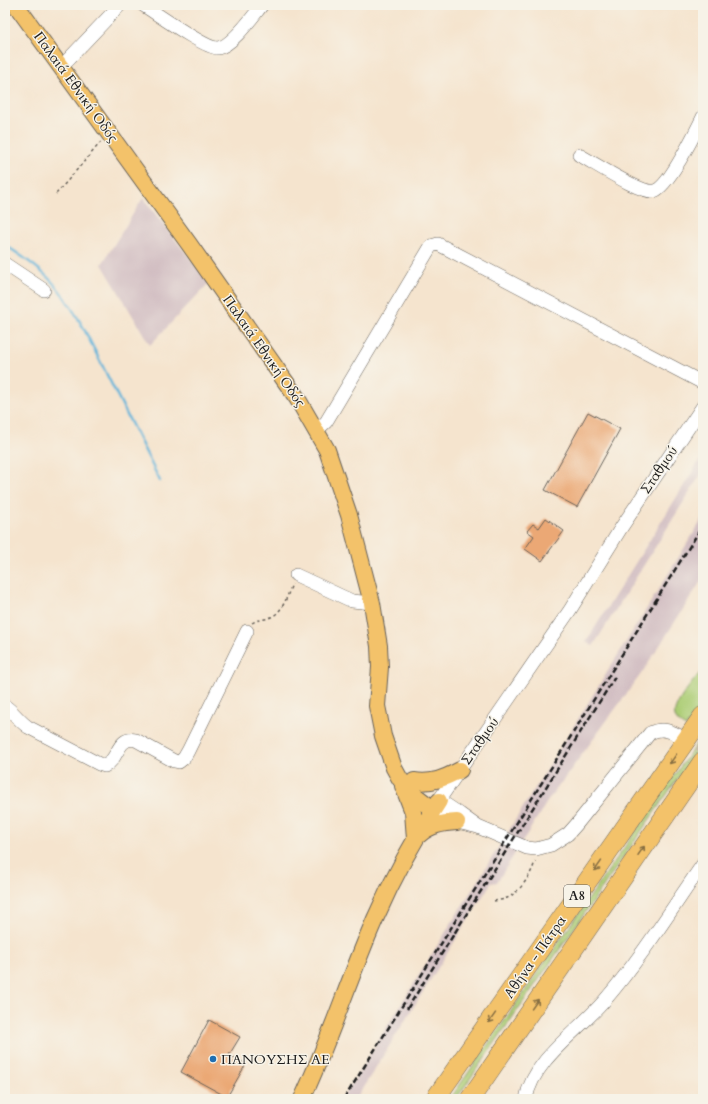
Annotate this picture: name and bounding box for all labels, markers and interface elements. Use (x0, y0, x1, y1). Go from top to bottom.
street label: Παλαιά Εθνική Οδός (29, 28, 123, 146)
street label: Παλαιά Εθνική Οδός (218, 291, 310, 411)
street label: Σταθμού (636, 442, 682, 498)
street label: Σταθμού (457, 713, 503, 769)
one-way arrow (669, 754, 677, 765)
one-way arrow (637, 846, 645, 857)
one-way arrow (594, 860, 602, 871)
road number: Α8 (564, 885, 590, 907)
street label: Αθήνα - Πάτρα (500, 912, 571, 1002)
one-way arrow (531, 999, 539, 1010)
one-way arrow (488, 1013, 496, 1024)
place label: ΠΑΝΟΥΣΗΣ ΑΕ (221, 1050, 330, 1069)
marker: ΠΑΝΟΥΣΗΣ ΑΕ (208, 1054, 218, 1064)

